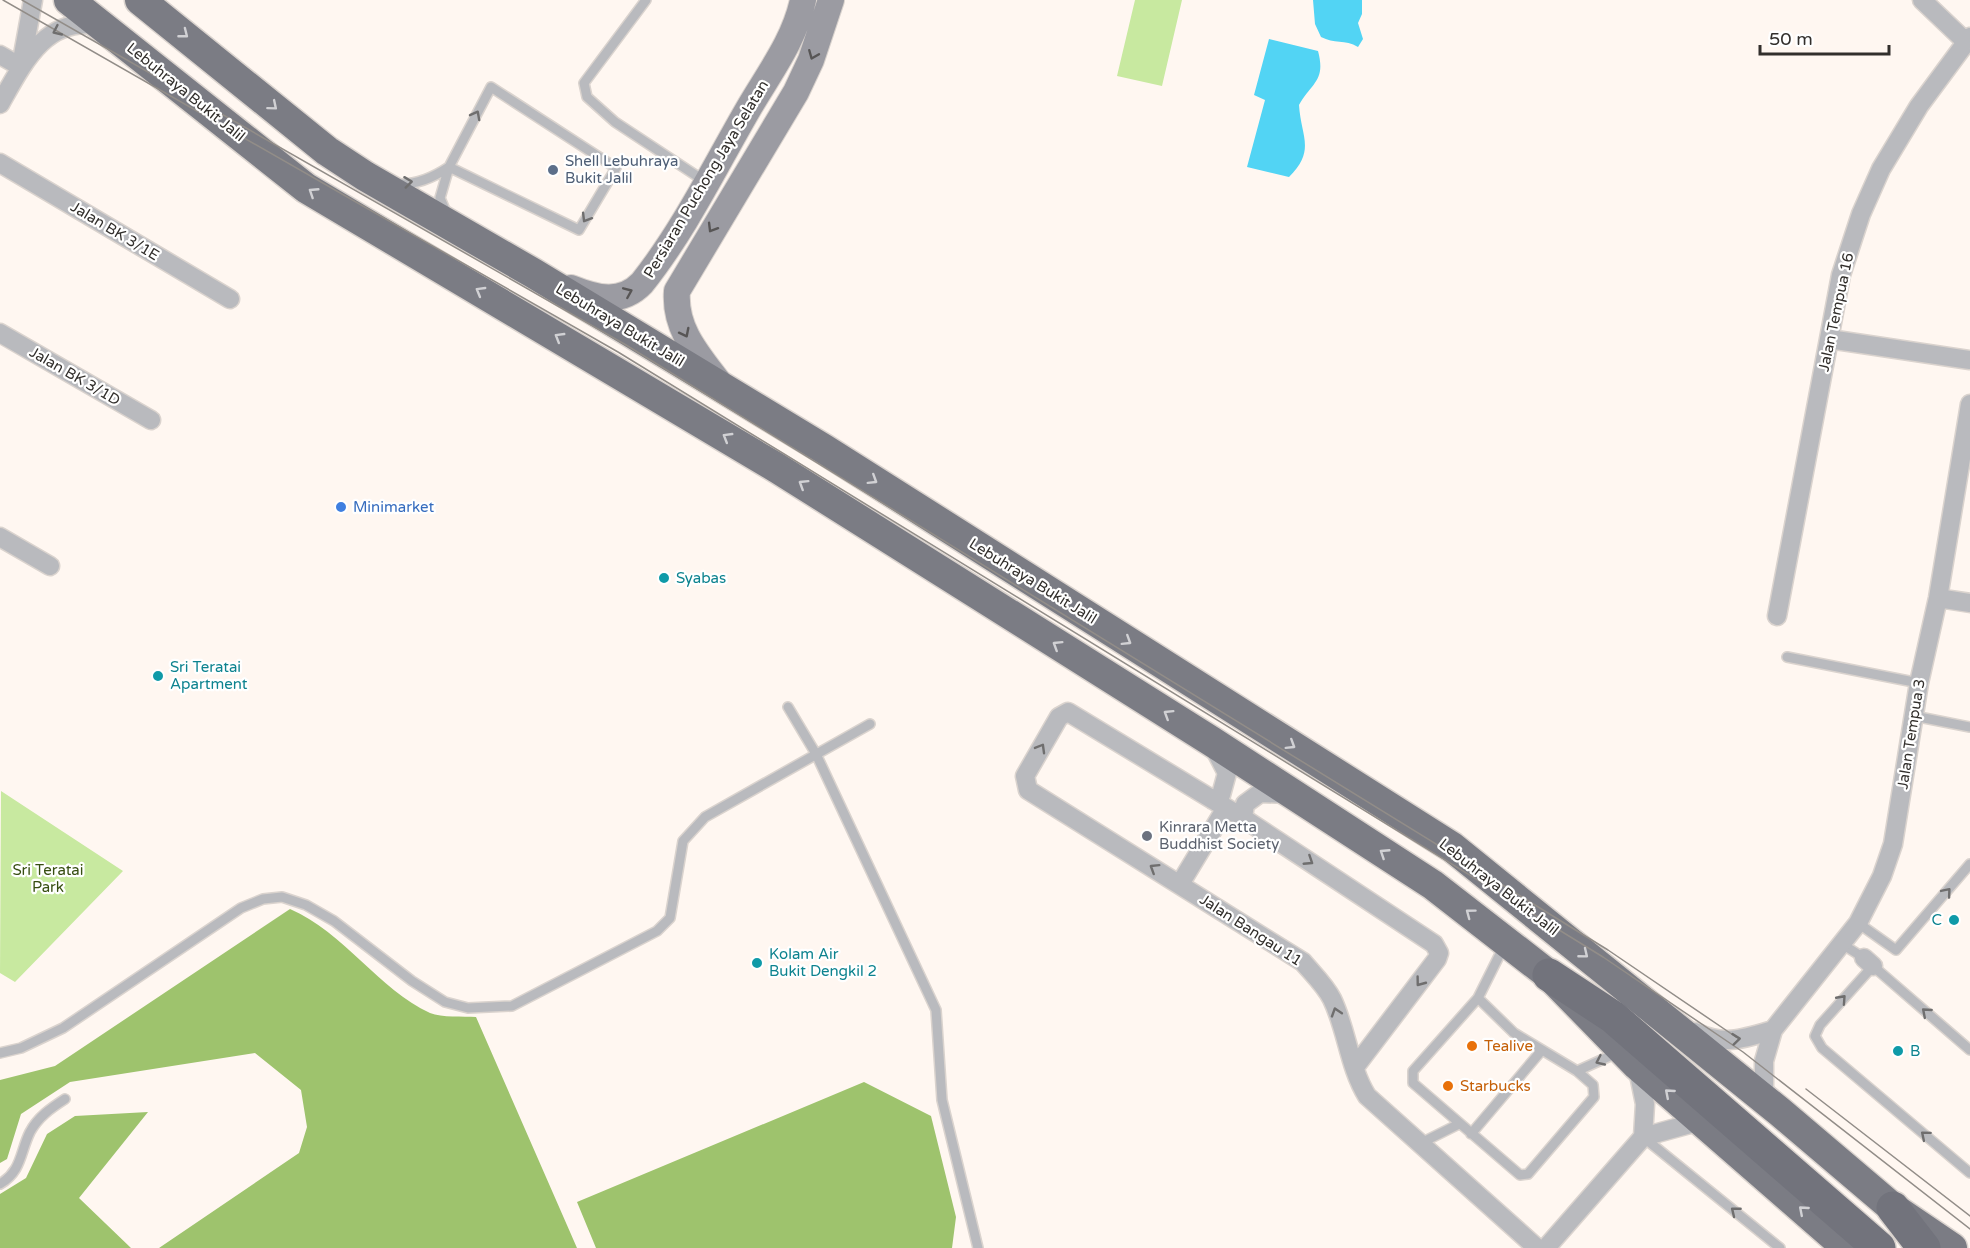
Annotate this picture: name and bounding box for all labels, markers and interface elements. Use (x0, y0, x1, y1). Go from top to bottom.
scale bar (1760, 18, 1889, 56)
one-way arrow (53, 24, 64, 36)
one-way arrow (177, 27, 188, 38)
text: 50 m (1769, 28, 1813, 50)
street label: Lebuhraya Bukit Jalil (123, 39, 249, 145)
one-way arrow (808, 49, 820, 60)
street label: Persiaran Puchong Jaya Selatan (640, 77, 772, 281)
one-way arrow (266, 98, 277, 109)
one-way arrow (469, 111, 480, 122)
place label: Shell Lebuhraya Bukit Jalil (565, 152, 678, 187)
marker: Shell Lebuhraya Bukit Jalil (546, 163, 560, 177)
one-way arrow (403, 177, 413, 189)
one-way arrow (308, 188, 319, 199)
street label: Jalan BK 3/1E (67, 198, 163, 264)
one-way arrow (582, 212, 593, 222)
one-way arrow (708, 222, 719, 232)
street label: Jalan Tempua 16 (1815, 251, 1857, 373)
street label: Lebuhraya Bukit Jalil (552, 279, 688, 371)
one-way arrow (476, 287, 486, 298)
one-way arrow (621, 288, 632, 300)
one-way arrow (678, 327, 689, 337)
one-way arrow (555, 333, 565, 344)
street label: Jalan BK 3/1D (26, 343, 124, 409)
one-way arrow (723, 433, 733, 445)
one-way arrow (866, 473, 877, 484)
one-way arrow (799, 481, 810, 492)
place label: Minimarket (353, 498, 434, 516)
marker: Minimarket (334, 500, 348, 514)
street label: Lebuhraya Bukit Jalil (966, 534, 1100, 628)
place label: Syabas (676, 569, 726, 587)
marker: Syabas (657, 571, 671, 585)
one-way arrow (1120, 633, 1131, 644)
one-way arrow (1053, 640, 1063, 652)
place label: Sri Teratai Apartment (170, 658, 248, 693)
marker: Sri Teratai Apartment (151, 669, 165, 683)
street label: Jalan Tempua 3 (1893, 678, 1929, 790)
one-way arrow (1163, 711, 1174, 722)
one-way arrow (1284, 738, 1295, 749)
one-way arrow (1034, 743, 1045, 754)
place label: Kinrara Metta Buddhist Society (1159, 818, 1279, 853)
marker: Kinrara Metta Buddhist Society (1140, 829, 1154, 843)
street label: Lebuhraya Bukit Jalil (1436, 835, 1562, 939)
one-way arrow (1380, 849, 1390, 861)
one-way arrow (1303, 854, 1314, 865)
park label: Sri Teratai Park (12, 861, 84, 896)
one-way arrow (1150, 863, 1160, 875)
one-way arrow (1940, 888, 1951, 899)
street label: Jalan Bangau 11 (1196, 890, 1306, 970)
one-way arrow (1465, 909, 1476, 920)
place label: C (1932, 911, 1942, 929)
marker: C (1947, 913, 1961, 927)
place label: Kolam Air Bukit Dengkil 2 (769, 945, 877, 980)
one-way arrow (1577, 947, 1588, 958)
marker: Kolam Air Bukit Dengkil 2 (750, 956, 764, 970)
one-way arrow (1416, 975, 1427, 986)
one-way arrow (1835, 996, 1846, 1006)
one-way arrow (1331, 1007, 1344, 1018)
one-way arrow (1922, 1008, 1933, 1019)
one-way arrow (1731, 1033, 1740, 1046)
place label: Tealive (1484, 1037, 1533, 1055)
marker: Tealive (1465, 1039, 1479, 1053)
place label: B (1910, 1042, 1920, 1060)
marker: B (1891, 1044, 1905, 1058)
one-way arrow (1595, 1054, 1606, 1066)
place label: Starbucks (1460, 1077, 1531, 1095)
marker: Starbucks (1441, 1079, 1455, 1093)
one-way arrow (1665, 1089, 1676, 1100)
one-way arrow (1921, 1131, 1932, 1142)
one-way arrow (1798, 1206, 1809, 1217)
one-way arrow (1730, 1208, 1741, 1219)

